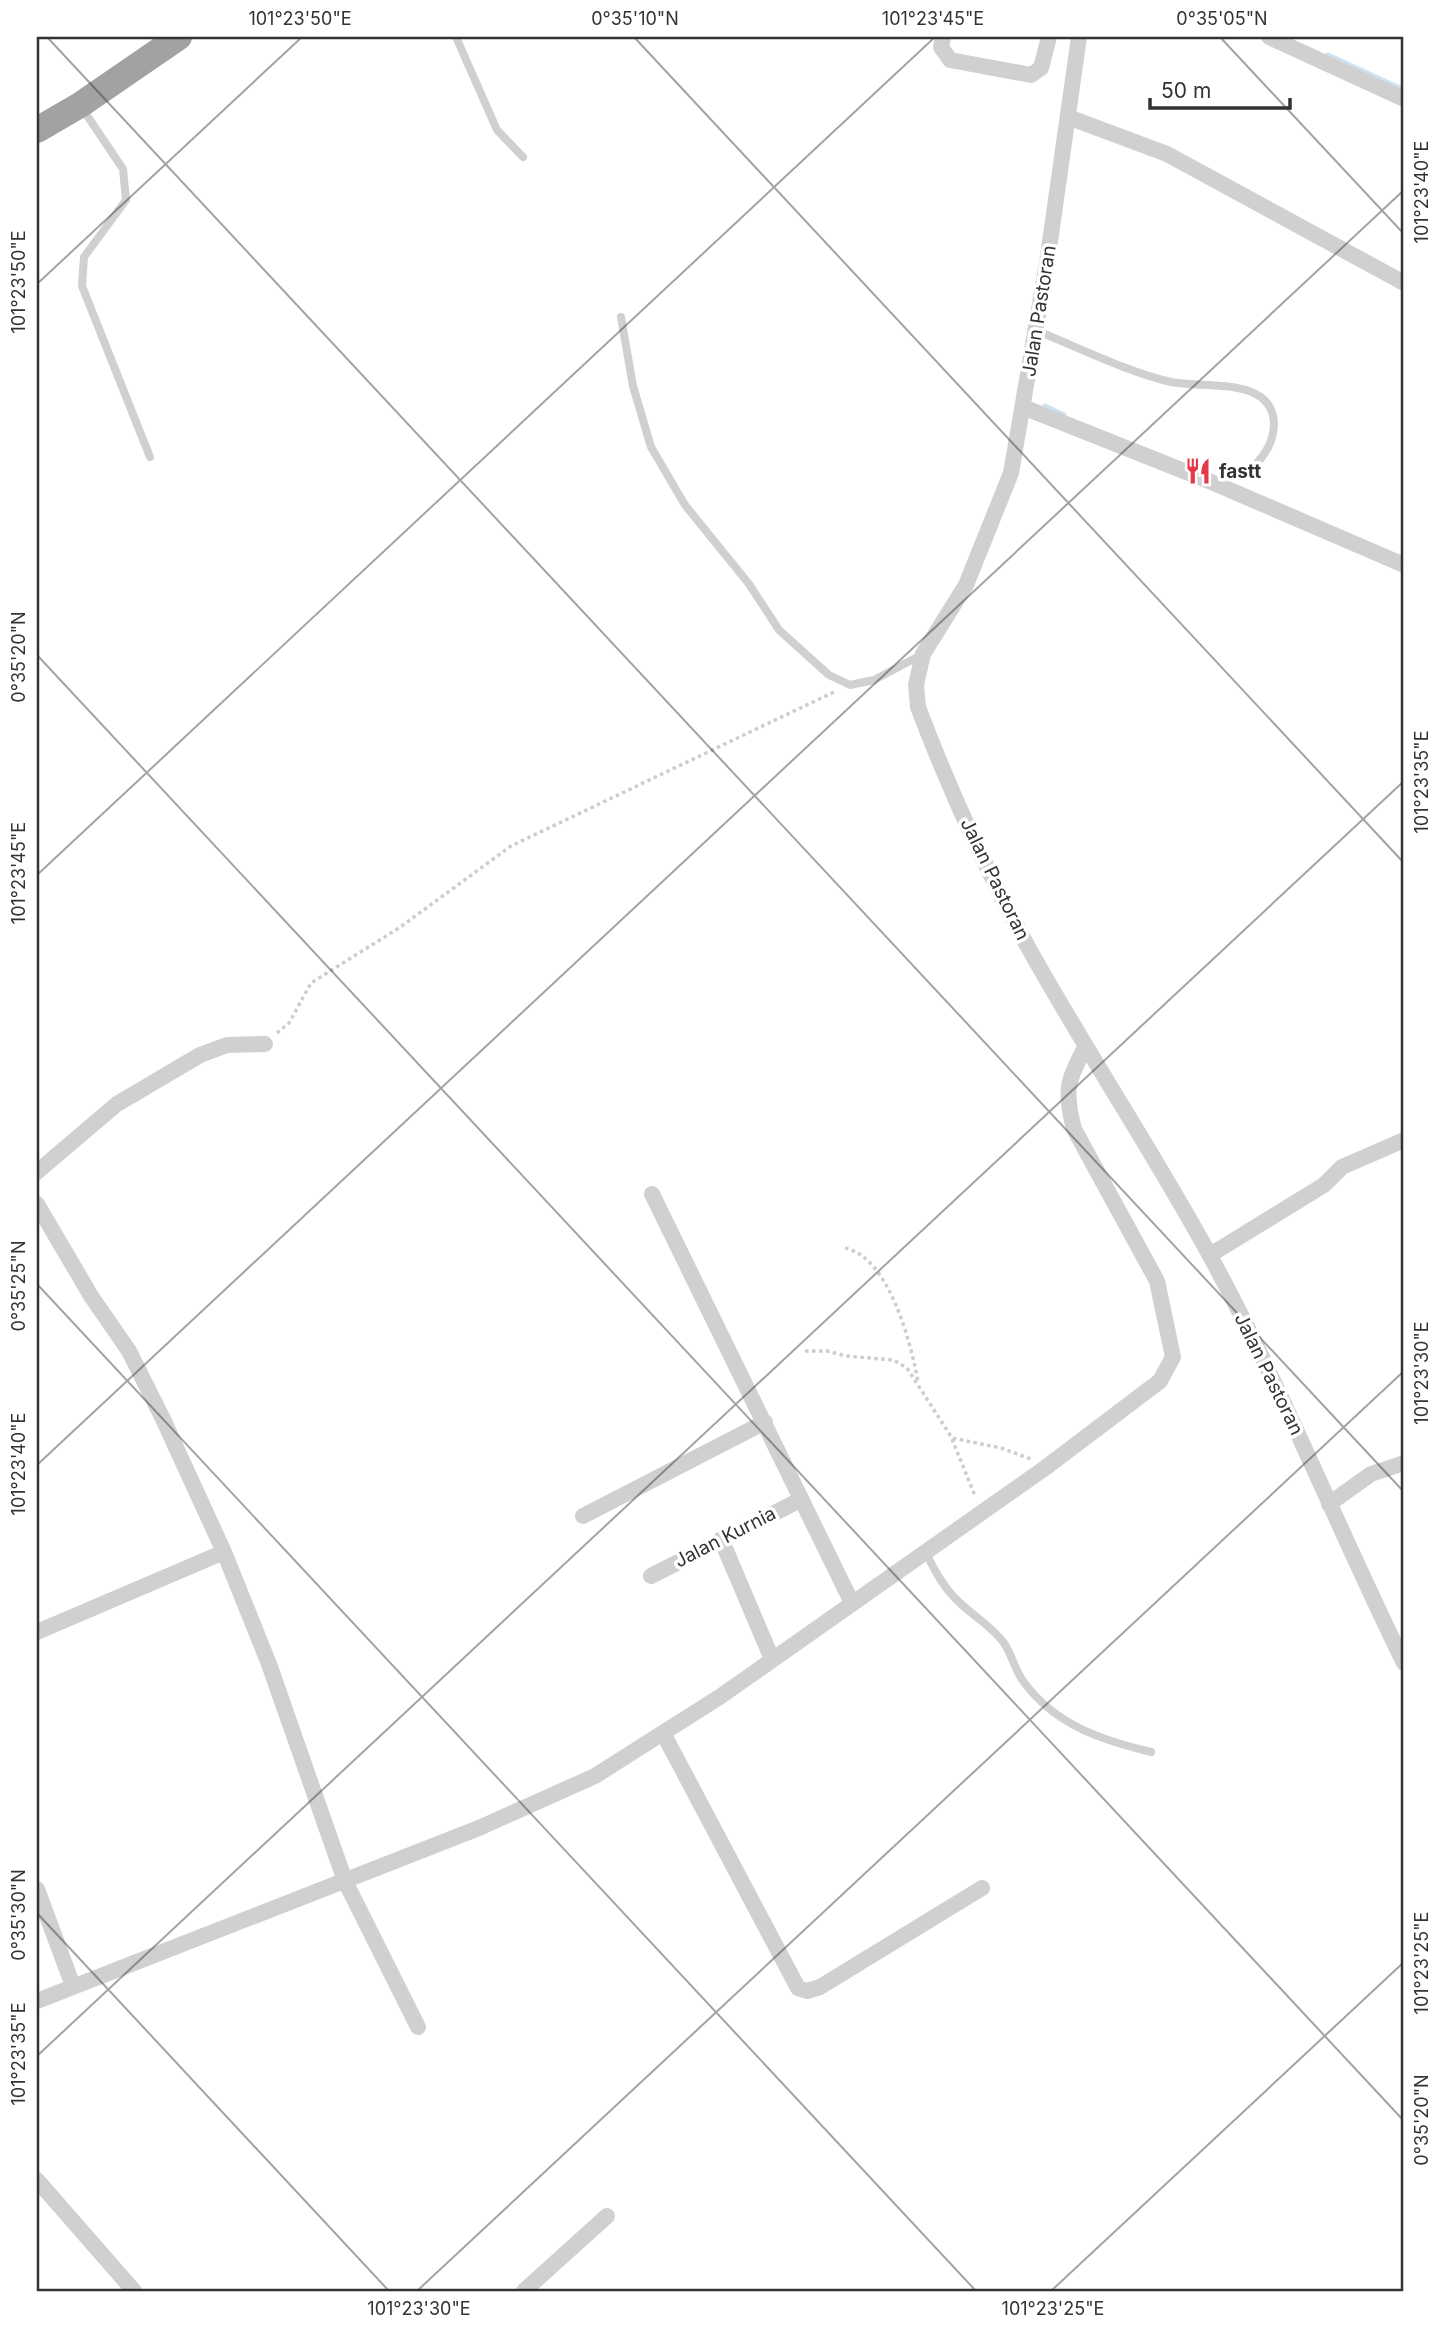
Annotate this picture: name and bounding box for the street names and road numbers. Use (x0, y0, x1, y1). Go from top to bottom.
street label: Jalan Pastoran (1017, 244, 1061, 378)
street label: Jalan Pastoran (956, 814, 1034, 944)
street label: Jalan Pastoran (1230, 1309, 1308, 1439)
street label: Jalan Kurnia (670, 1502, 780, 1572)

